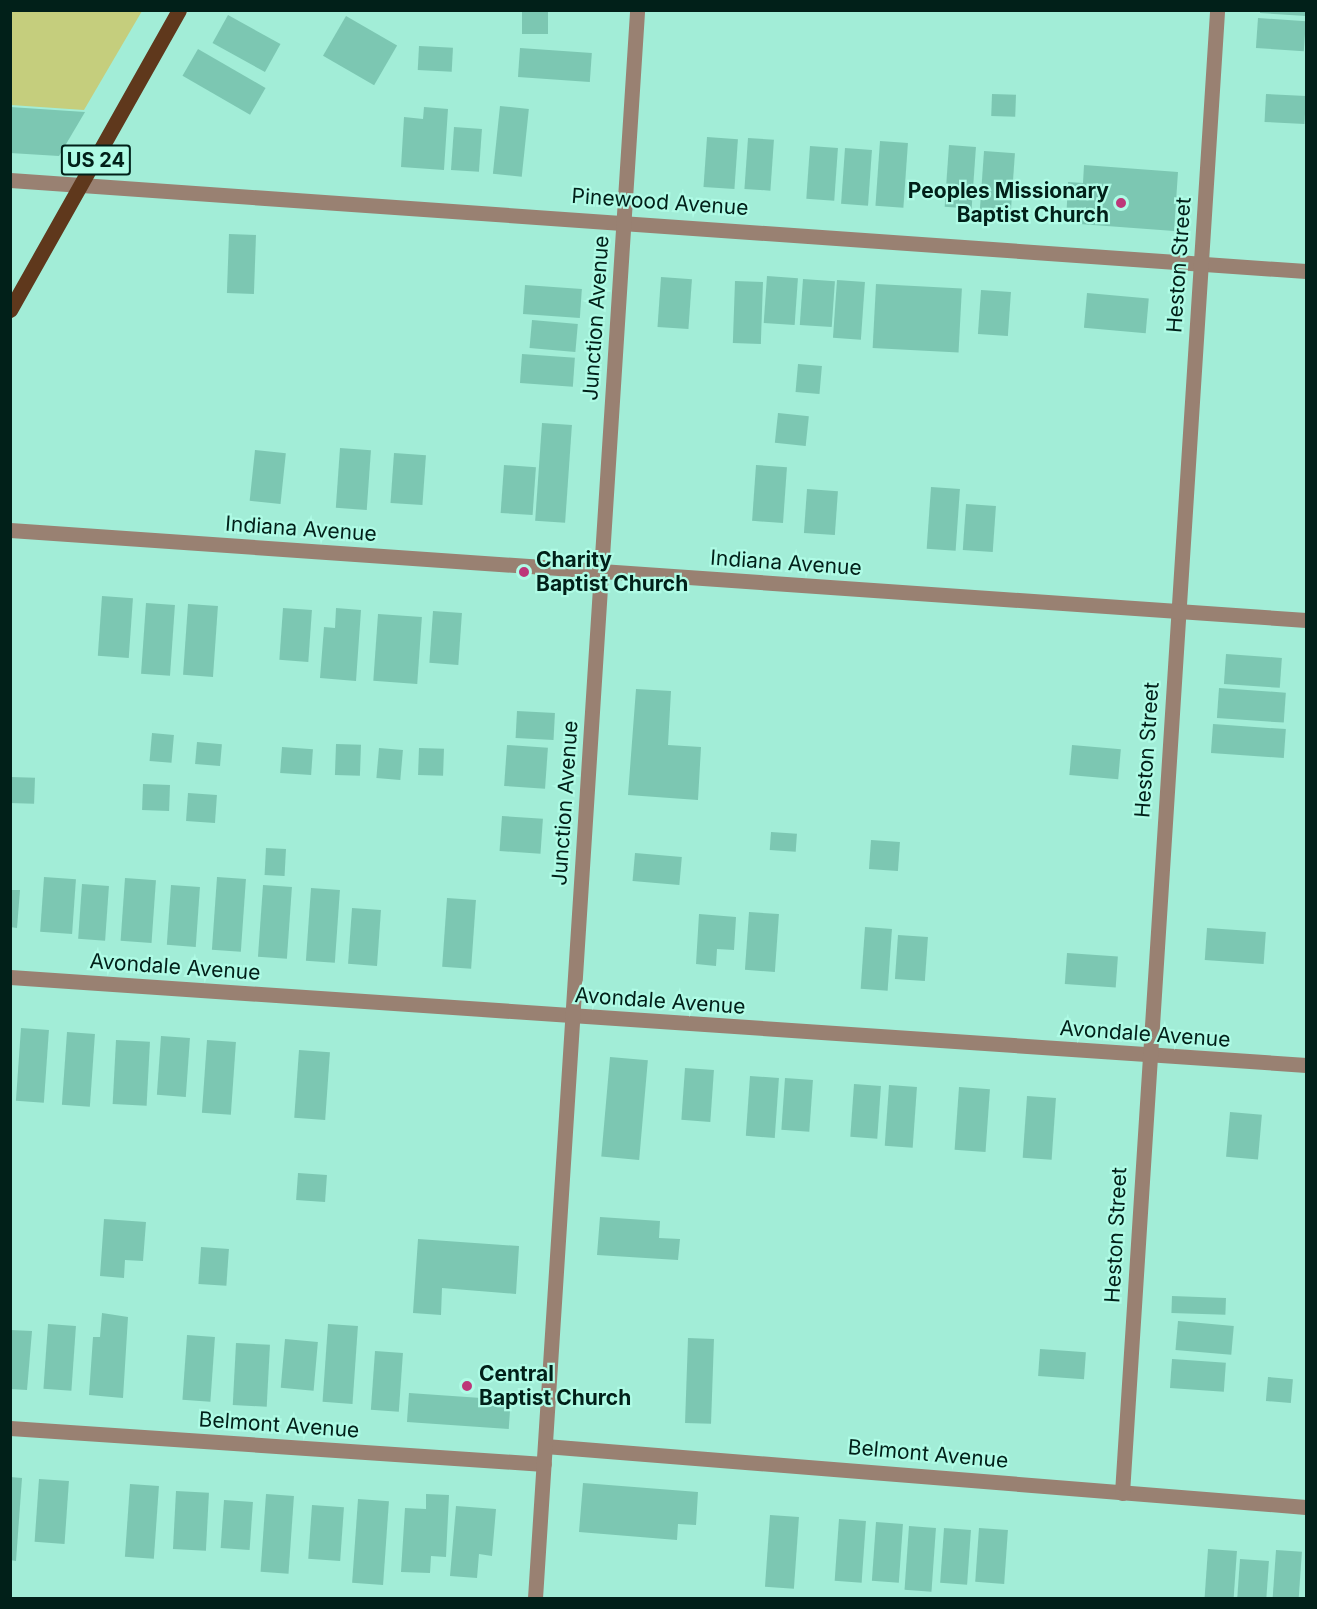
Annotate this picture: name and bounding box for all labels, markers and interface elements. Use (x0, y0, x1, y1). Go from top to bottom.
road number: US 24 (60, 143, 132, 177)
place label: Peoples Missionary Baptist Church (908, 178, 1109, 228)
street label: Pinewood Avenue (571, 183, 749, 221)
marker: Peoples Missionary Baptist Church (1114, 196, 1128, 210)
street label: Heston Street (1162, 196, 1196, 334)
street label: Junction Avenue (578, 235, 614, 401)
street label: Indiana Avenue (224, 511, 378, 547)
street label: Indiana Avenue (709, 545, 863, 581)
place label: Charity Baptist Church (536, 547, 688, 597)
marker: Charity Baptist Church (517, 565, 531, 579)
street label: Heston Street (1130, 681, 1164, 819)
street label: Junction Avenue (547, 720, 583, 886)
street label: Avondale Avenue (89, 948, 261, 986)
street label: Avondale Avenue (574, 982, 746, 1020)
street label: Avondale Avenue (1059, 1015, 1231, 1053)
street label: Heston Street (1100, 1167, 1132, 1303)
place label: Central Baptist Church (479, 1361, 631, 1411)
marker: Central Baptist Church (460, 1379, 474, 1393)
street label: Belmont Avenue (198, 1407, 360, 1443)
street label: Belmont Avenue (847, 1434, 1009, 1474)

